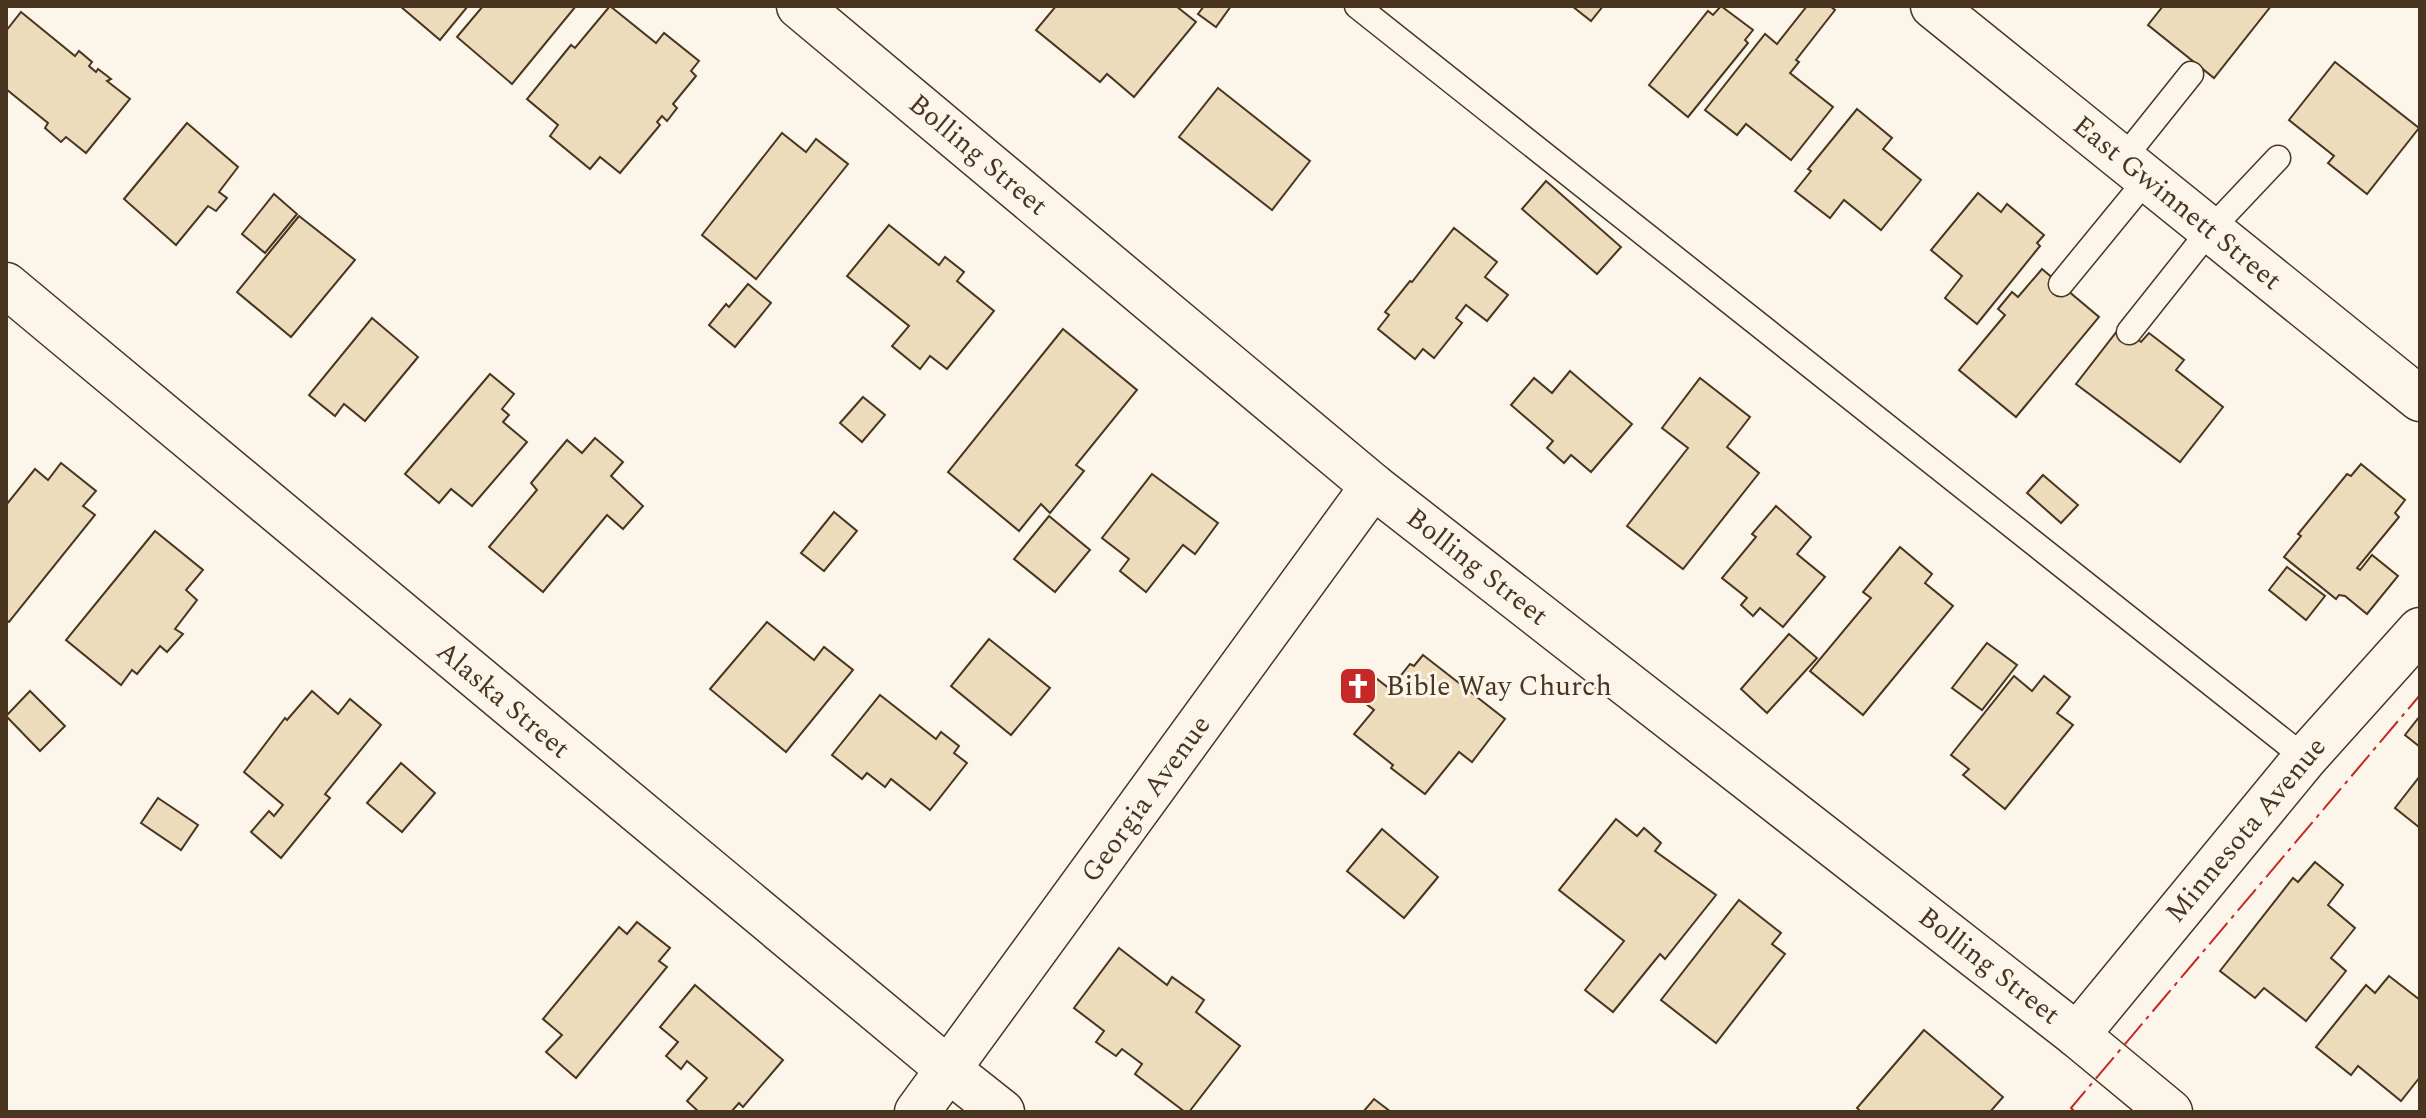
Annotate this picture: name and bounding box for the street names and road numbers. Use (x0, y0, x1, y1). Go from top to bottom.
street label: Bolling Street (899, 84, 1057, 226)
street label: East Gwinnett Street (2063, 105, 2291, 301)
street label: Bolling Street (1396, 497, 1558, 637)
street label: Alaska Street (426, 631, 580, 769)
street label: Georgia Avenue (1070, 706, 1222, 892)
street label: Minnesota Avenue (2155, 727, 2337, 933)
street label: Bolling Street (1908, 896, 2070, 1036)

